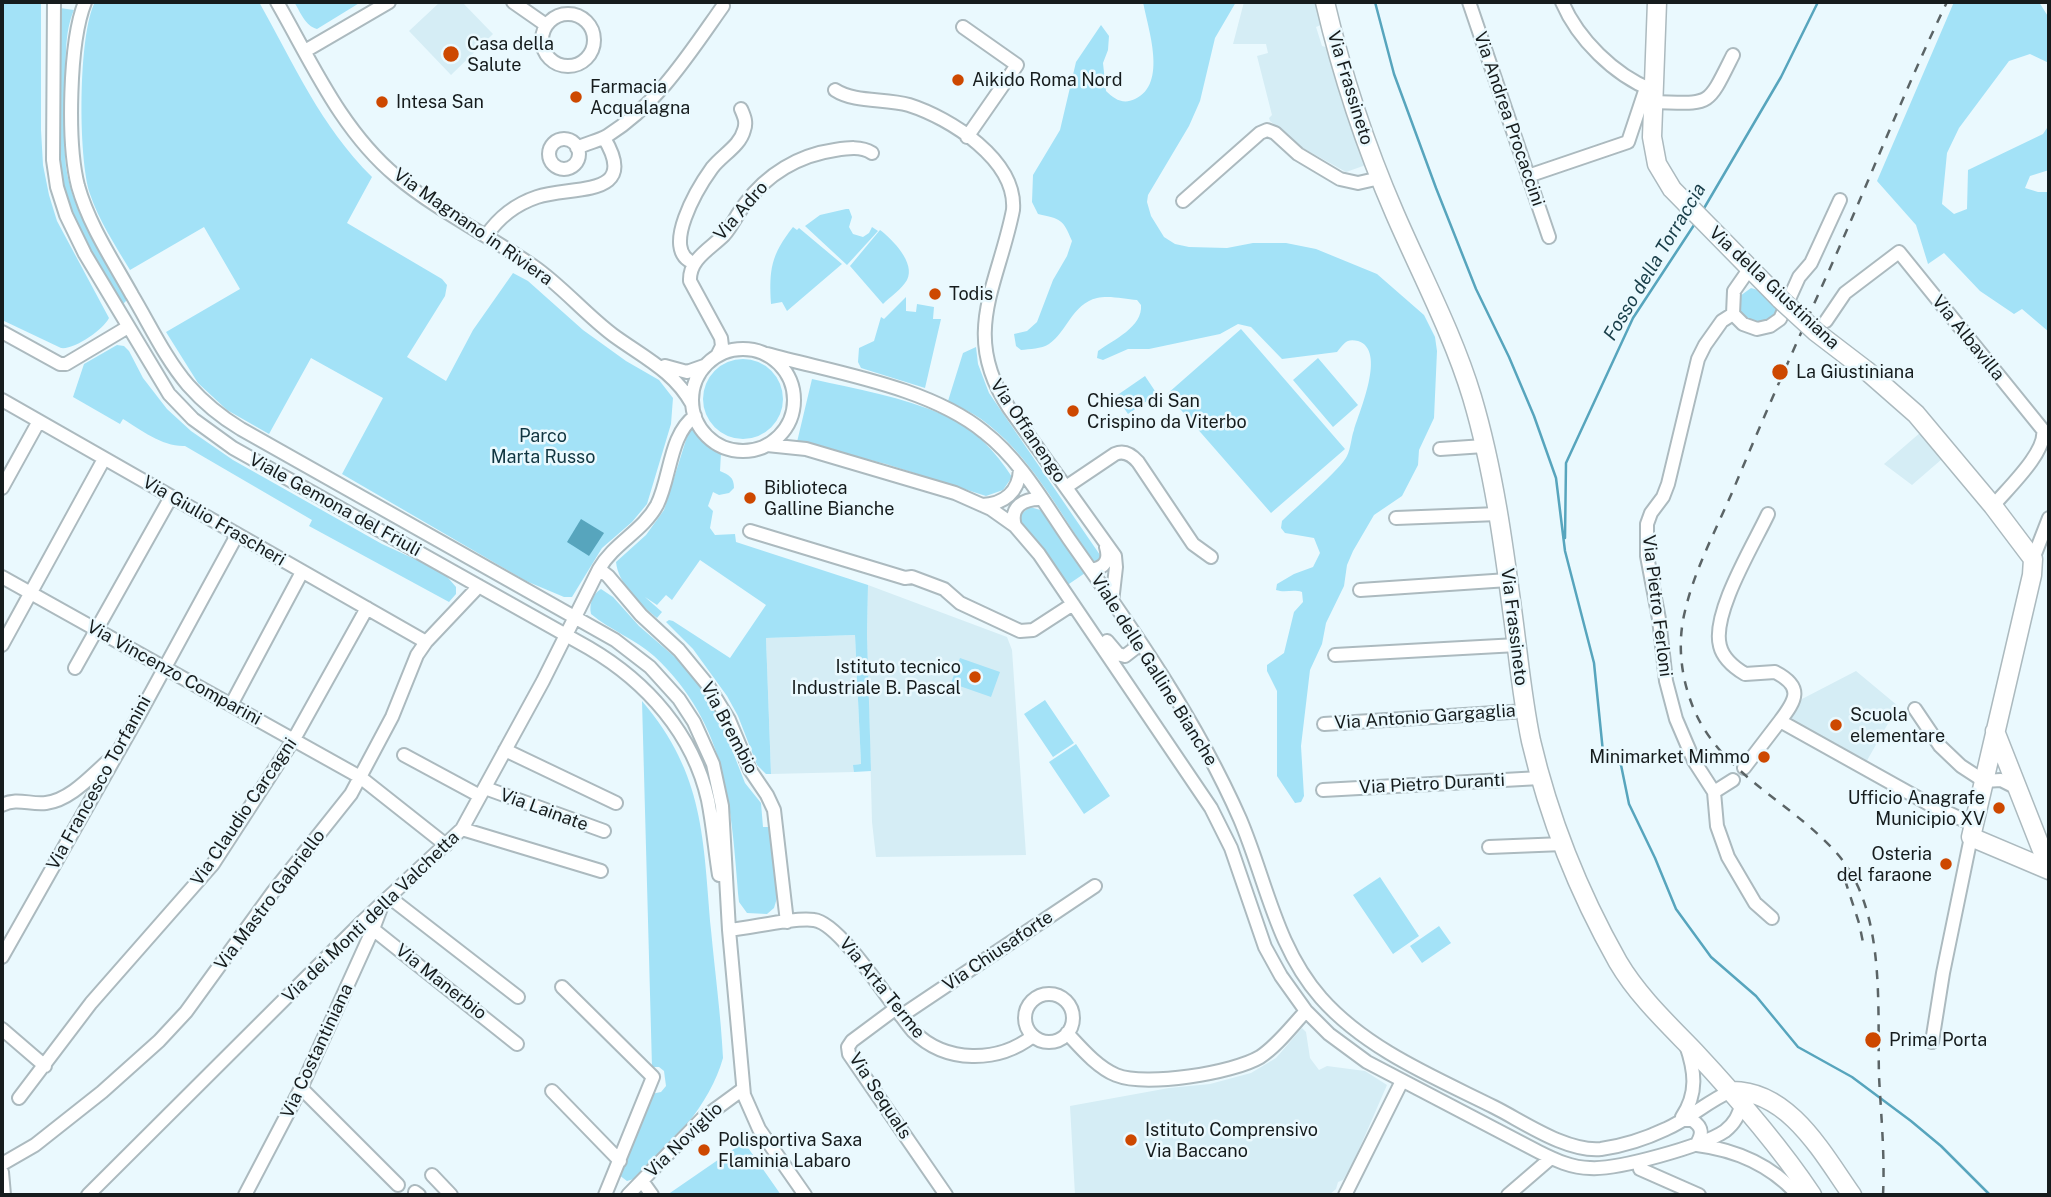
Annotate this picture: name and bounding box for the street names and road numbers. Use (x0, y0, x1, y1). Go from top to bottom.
street label: Via Frassineto (1322, 28, 1378, 148)
street label: Via Andrea Procaccini (1469, 29, 1549, 209)
street label: Via Magnano in Riviera (389, 164, 557, 290)
street label: Via Adro (709, 177, 773, 245)
street label: Via della Giustiniana (1704, 222, 1844, 354)
street label: Via Albavilla (1927, 291, 2009, 385)
street label: Via Offanengo (985, 375, 1071, 487)
street label: Viale Gemona del Friuli (245, 449, 425, 561)
street label: Via Giulio Frascheri (139, 471, 289, 571)
street label: Via Pietro Ferloni (1638, 534, 1676, 678)
street label: Via Frassineto (1496, 567, 1532, 687)
street label: Viale delle Galline Bianche (1086, 570, 1222, 770)
street label: Via Vincenzo Comparini (83, 616, 265, 730)
street label: Via Brembio (696, 678, 762, 778)
street label: Via Francesco Torfanini (42, 692, 156, 874)
street label: Via Antonio Gargaglia (1334, 700, 1516, 734)
street label: Via Claudio Carcagni (186, 734, 302, 890)
street label: Via Pietro Duranti (1358, 769, 1506, 799)
street label: Via Lainate (497, 784, 591, 836)
street label: Via Mastro Gabriello (210, 826, 330, 974)
street label: Via dei Monti della Valchetta (278, 827, 464, 1007)
street label: Via Chiusaforte (939, 906, 1057, 996)
street label: Via Arta Terme (835, 933, 929, 1043)
street label: Via Manerbio (391, 940, 491, 1024)
street label: Via Costantiniana (276, 980, 358, 1122)
street label: Via Sequals (844, 1049, 916, 1143)
street label: Via Noviglio (641, 1098, 727, 1182)

